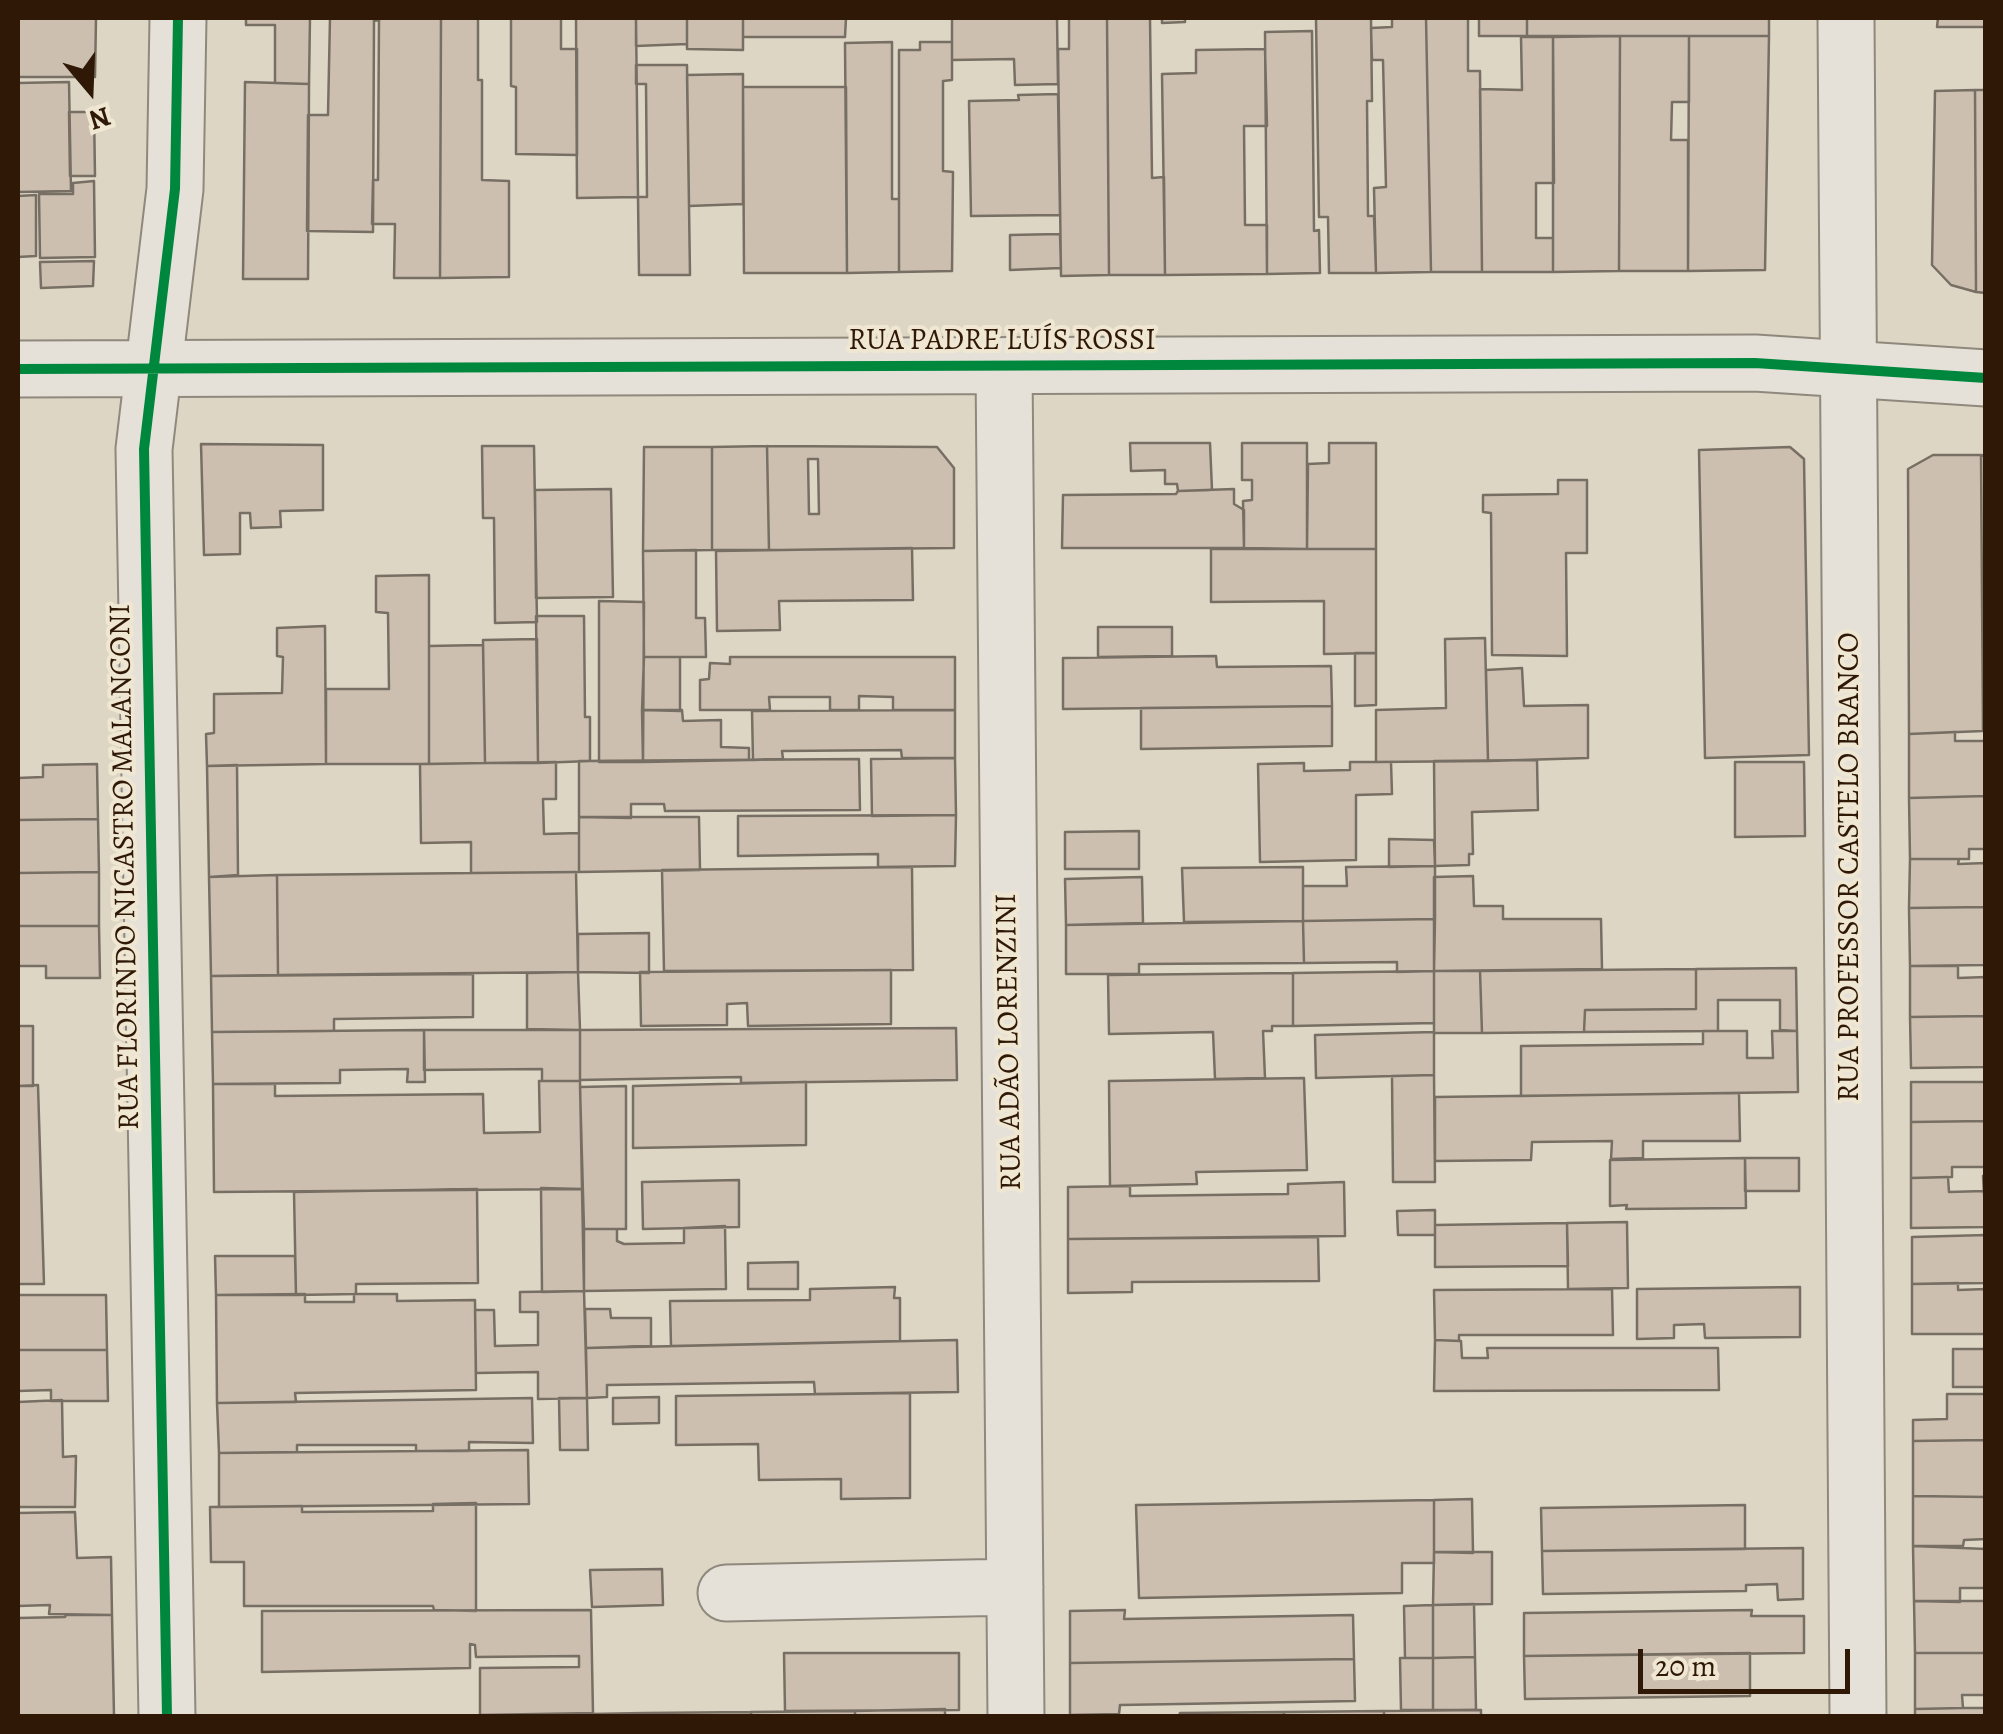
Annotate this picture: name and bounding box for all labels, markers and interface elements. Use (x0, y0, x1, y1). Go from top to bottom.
north arrow (40, 40, 140, 140)
text: N (84, 97, 116, 140)
street label: RUA PADRE LUÍS ROSSI (848, 324, 1156, 360)
street label: RUA FLORINDO NICASTRO MALANCONI (103, 604, 149, 1130)
street label: RUA PROFESSOR CASTELO BRANCO (1833, 632, 1869, 1102)
street label: RUA ADÃO LORENZINI (989, 893, 1031, 1191)
scale bar (1643, 1629, 1856, 1691)
text: 20 m (1655, 1646, 1716, 1686)

